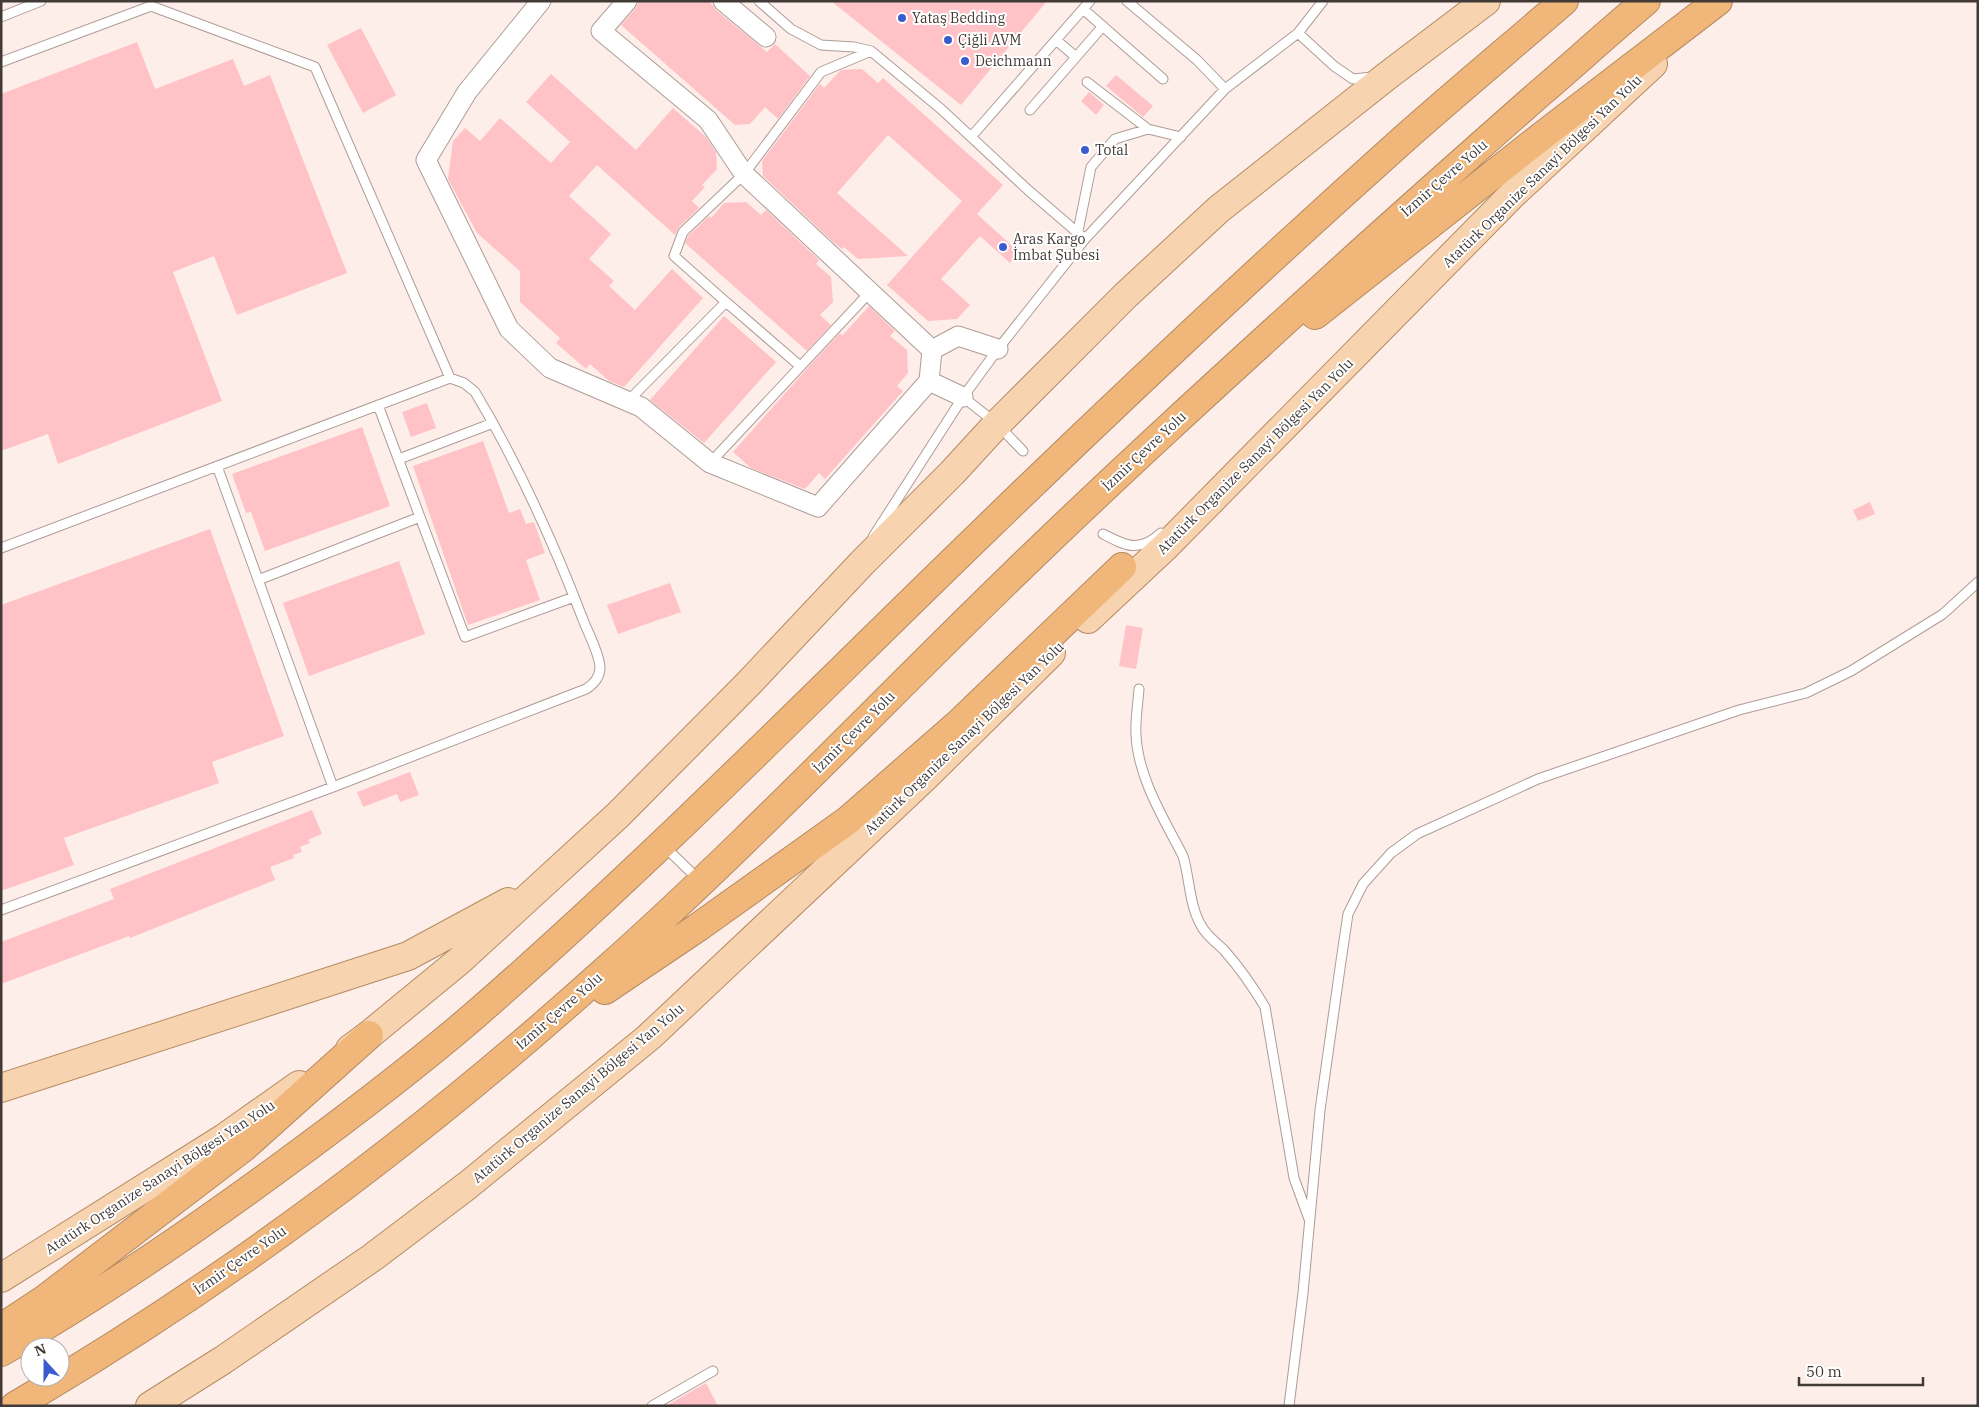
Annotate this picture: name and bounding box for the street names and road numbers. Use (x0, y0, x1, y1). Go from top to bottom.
street label: Atatürk Organize Sanayi Bölgesi Yan Yolu (1438, 70, 1646, 271)
street label: İzmir Çevre Yolu (1397, 135, 1491, 220)
street label: Atatürk Organize Sanayi Bölgesi Yan Yolu (1153, 354, 1357, 558)
street label: İzmir Çevre Yolu (1098, 407, 1190, 495)
street label: Atatürk Organize Sanayi Bölgesi Yan Yolu (860, 637, 1068, 838)
street label: İzmir Çevre Yolu (809, 687, 899, 777)
street label: İzmir Çevre Yolu (512, 968, 606, 1053)
street label: Atatürk Organize Sanayi Bölgesi Yan Yolu (469, 999, 688, 1187)
street label: Atatürk Organize Sanayi Bölgesi Yan Yolu (42, 1096, 279, 1258)
street label: İzmir Çevre Yolu (190, 1221, 290, 1299)

